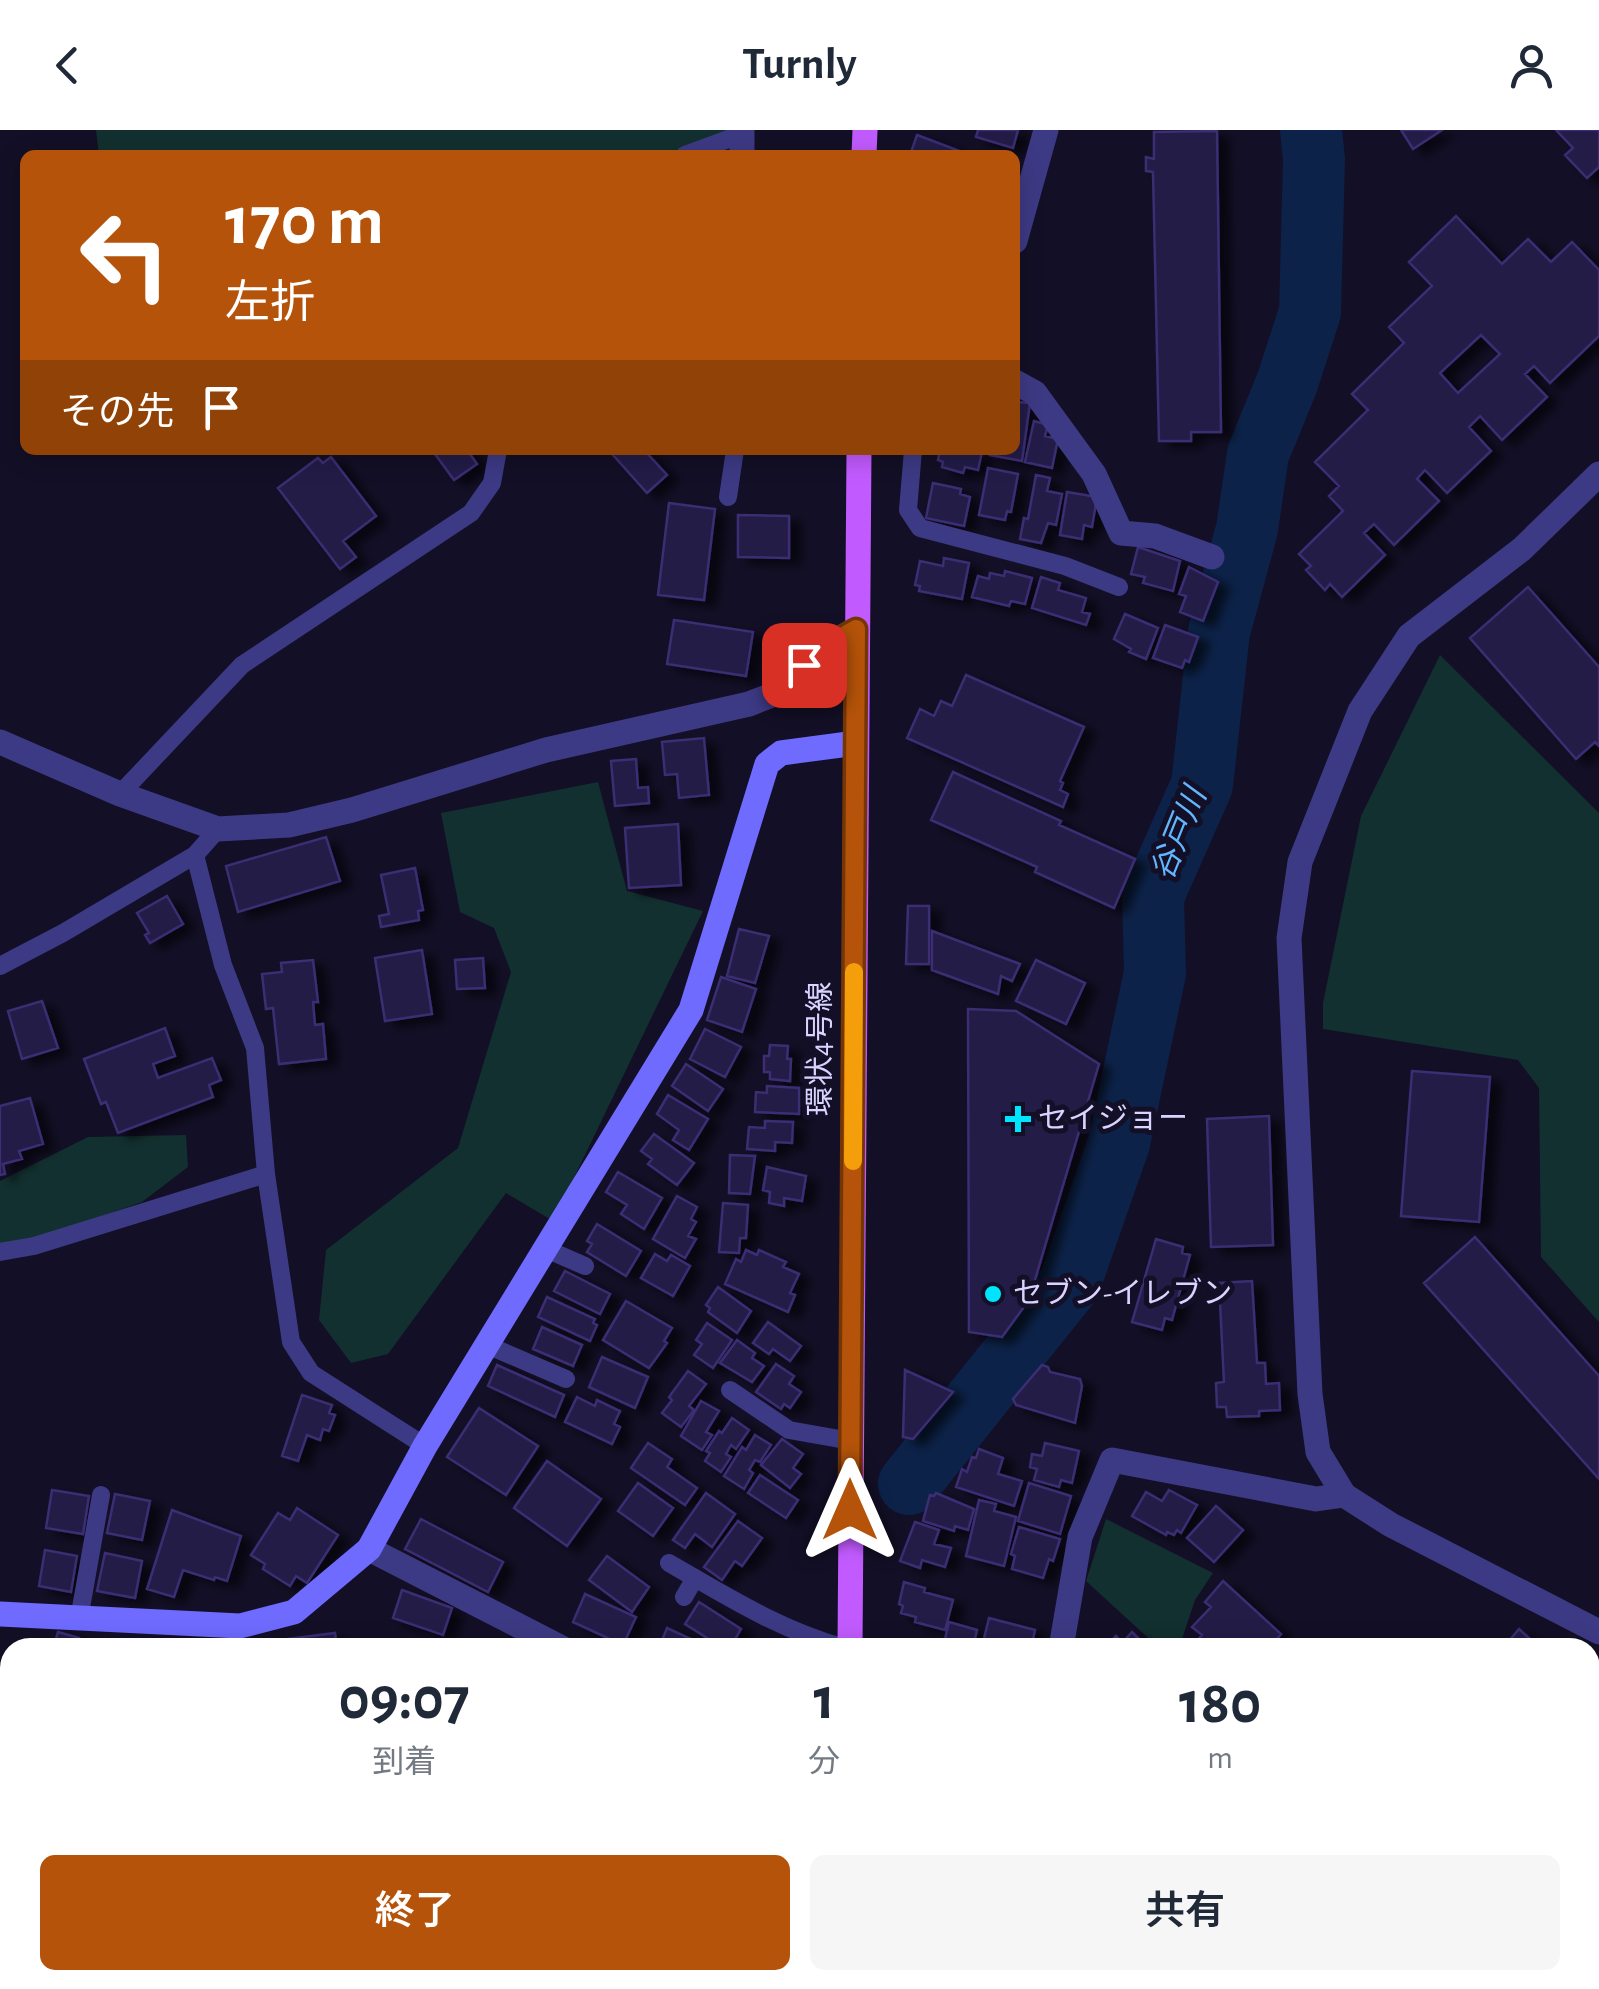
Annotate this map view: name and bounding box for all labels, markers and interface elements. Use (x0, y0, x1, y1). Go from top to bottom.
icon: back (40, 38, 95, 93)
icon: person (1504, 38, 1559, 93)
text: Turnly (742, 42, 857, 87)
text: 170 m (225, 187, 384, 257)
icon: left (60, 190, 190, 320)
text: 左折 (225, 281, 315, 326)
icon: arrive (194, 380, 249, 435)
text: その先 (60, 394, 174, 432)
pin (762, 623, 847, 708)
icon: arrive (777, 638, 832, 693)
water label: 谷戸川 (1145, 780, 1213, 885)
street label: 環状4号線 (804, 982, 836, 1116)
place label: セイジョー (1038, 1104, 1188, 1134)
marker: セイジョー (1007, 1108, 1029, 1130)
place label: セブン-イレブン (1013, 1277, 1232, 1309)
marker: セブン-イレブン (982, 1283, 1004, 1305)
position arrow (798, 1458, 902, 1562)
text: 09:07 (339, 1670, 470, 1730)
text: 1 (814, 1670, 835, 1730)
text: 180 (1179, 1674, 1261, 1734)
text: m (1207, 1742, 1233, 1774)
text: 到着 (372, 1746, 436, 1778)
text: 分 (808, 1746, 840, 1778)
button: 終了 (40, 1855, 790, 1970)
button: 共有 (810, 1855, 1560, 1970)

